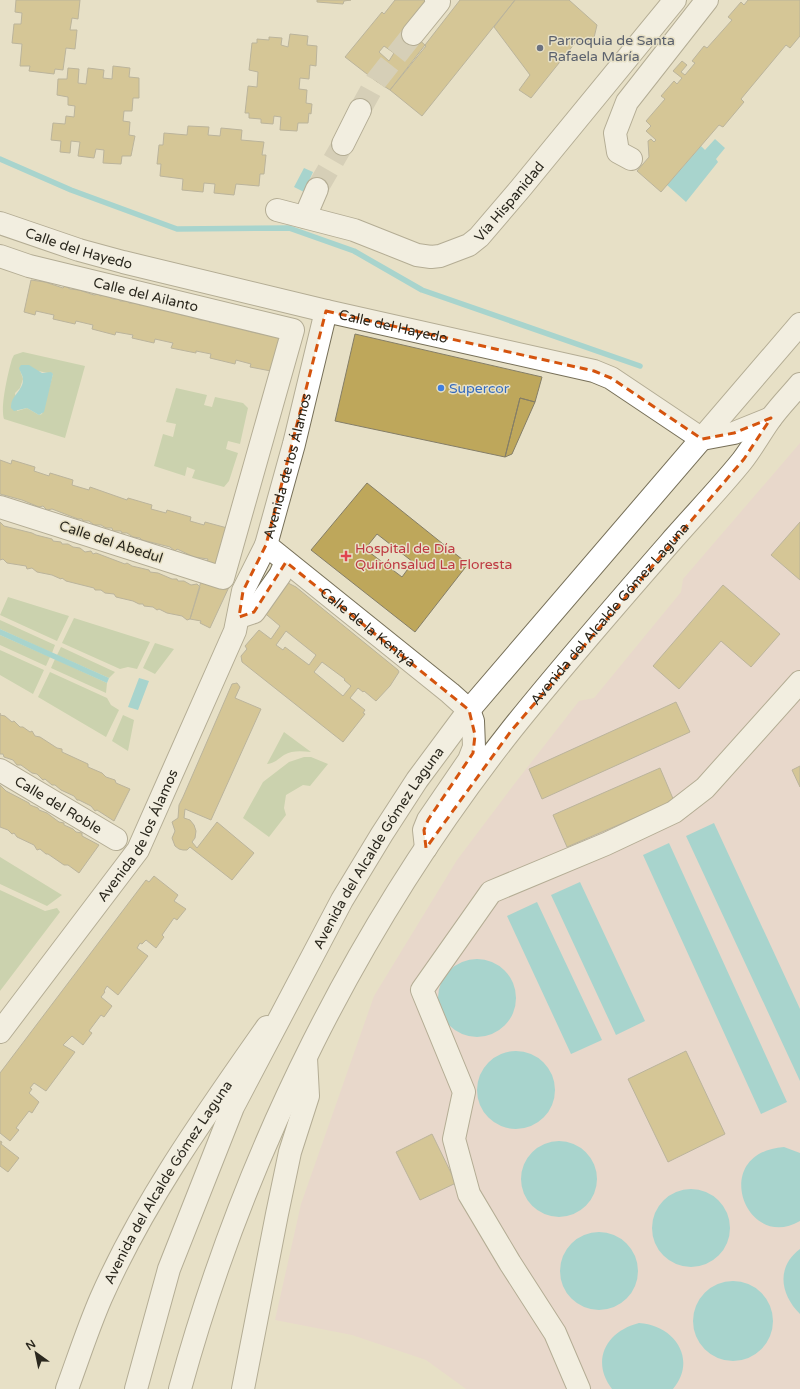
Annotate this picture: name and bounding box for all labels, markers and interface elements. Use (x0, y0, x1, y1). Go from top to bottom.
place label: Parroquia de Santa Rafaela María (548, 32, 675, 65)
marker: Parroquia de Santa Rafaela María (535, 43, 545, 53)
street label: Vía Hispanidad (470, 158, 548, 245)
street label: Calle del Hayedo (23, 224, 134, 272)
street label: Calle del Ailanto (92, 273, 200, 315)
street label: Calle del Hayedo (337, 306, 450, 347)
place label: Supercor (449, 380, 510, 397)
marker: Supercor (436, 383, 446, 393)
street label: Avenida de los Álamos (260, 391, 315, 541)
street label: Calle del Abedul (57, 517, 165, 567)
street label: Avenida del Alcalde Gómez Laguna (527, 519, 692, 708)
place label: Hospital de Día Quirónsalud La Floresta (355, 540, 512, 573)
marker: Hospital de Día Quirónsalud La Floresta (340, 550, 352, 562)
street label: Calle de la Kentya (317, 584, 419, 671)
street label: Avenida del Alcalde Gómez Laguna (309, 743, 447, 952)
street label: Avenida de los Álamos (93, 766, 181, 905)
street label: Calle del Roble (12, 772, 105, 837)
street label: Avenida del Alcalde Gómez Laguna (100, 1077, 236, 1287)
north arrow (16, 1333, 56, 1373)
text: N (24, 1337, 38, 1353)

